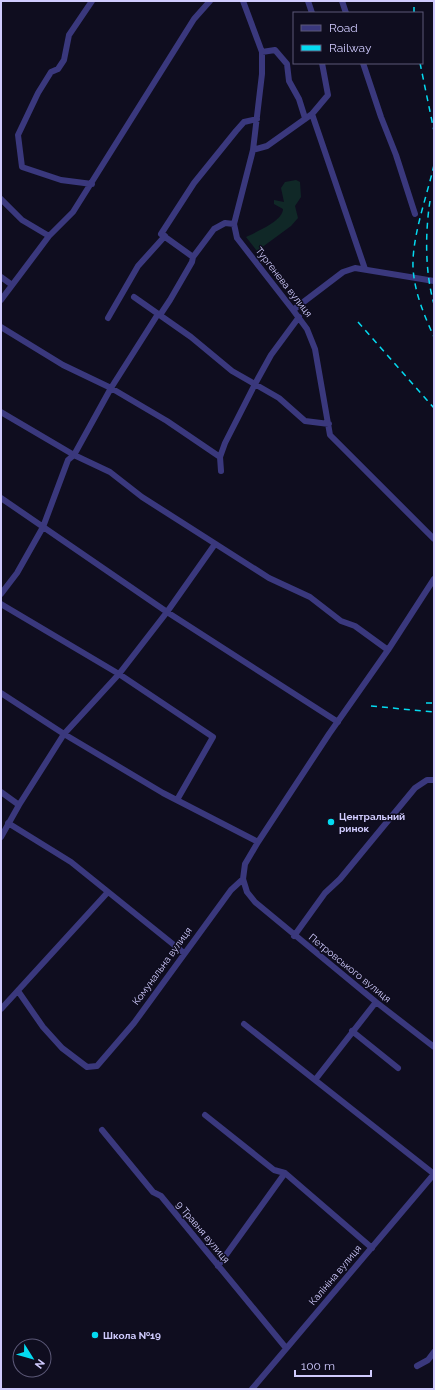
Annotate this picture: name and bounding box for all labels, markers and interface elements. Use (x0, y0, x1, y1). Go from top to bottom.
legend (293, 12, 423, 64)
text: Road (329, 21, 358, 35)
text: Railway (329, 41, 372, 55)
street label: Тургенева вулиця (253, 245, 315, 319)
place label: Центральний ринок (339, 811, 405, 834)
marker: Центральний ринок (326, 817, 336, 827)
street label: Комунальна вулиця (130, 925, 194, 1007)
street label: Петровського вулиця (307, 931, 393, 1005)
street label: 9 Травня вулиця (174, 1199, 232, 1265)
street label: Калініна вулиця (307, 1243, 363, 1307)
marker: Школа №19 (90, 1330, 100, 1340)
place label: Школа №19 (103, 1330, 161, 1341)
north arrow (12, 1338, 52, 1378)
scale bar (295, 1352, 371, 1378)
text: N (32, 1356, 47, 1371)
text: 100 m (301, 1359, 335, 1373)

